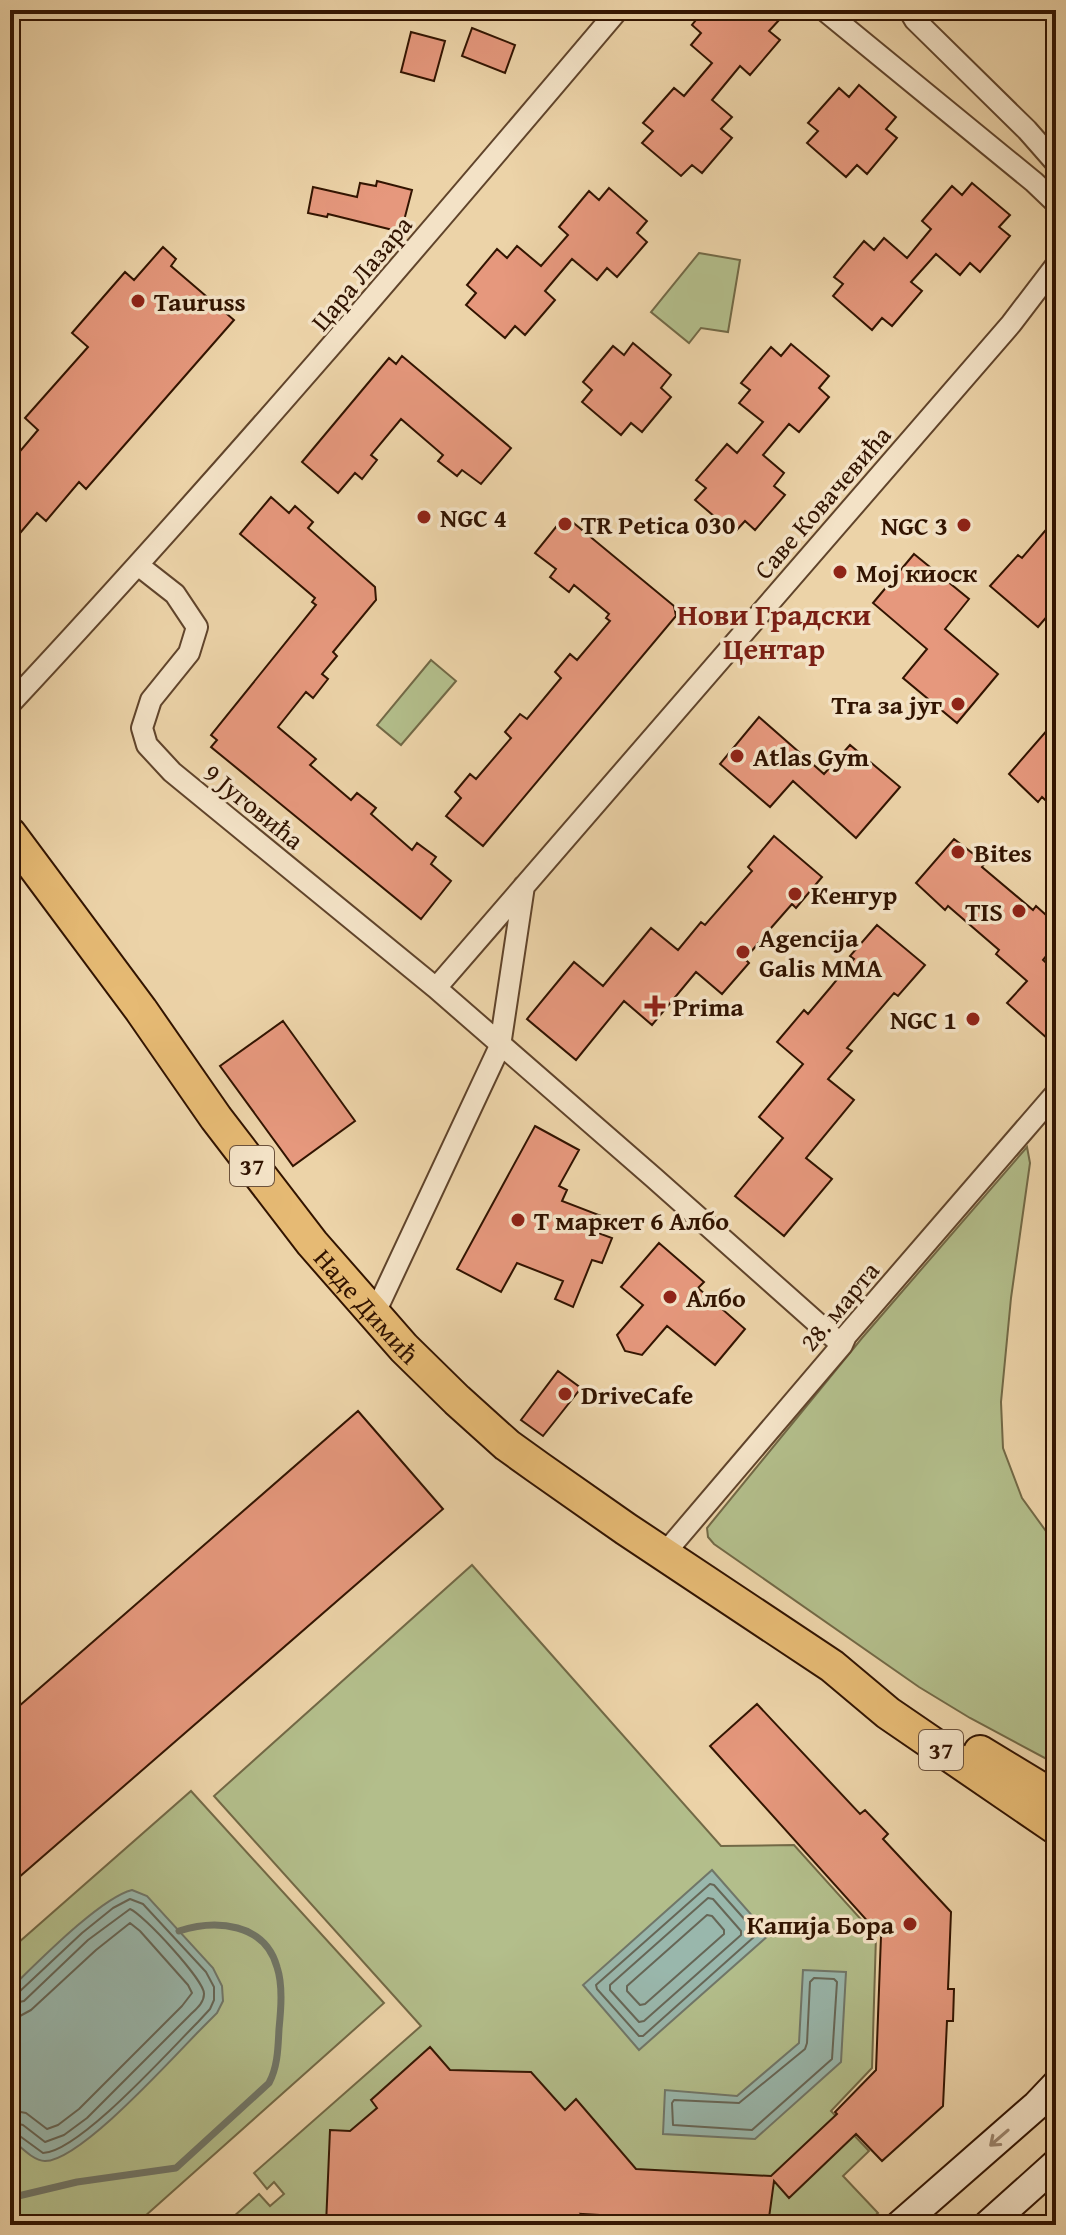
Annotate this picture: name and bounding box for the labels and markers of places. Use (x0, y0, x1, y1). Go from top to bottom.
place label: Tauruss (154, 282, 246, 321)
marker: Tauruss (129, 292, 147, 310)
place label: NGC 4 (440, 498, 507, 537)
place label: TR Petica 030 (581, 505, 735, 544)
place label: NGC 3 (881, 506, 948, 545)
marker: NGC 4 (415, 508, 433, 526)
marker: TR Petica 030 (556, 515, 574, 533)
marker: NGC 3 (955, 516, 973, 534)
place label: Мој киоск (856, 553, 977, 592)
marker: Мој киоск (831, 563, 849, 581)
place label: Тга за југ (831, 685, 942, 724)
marker: Тга за југ (949, 695, 967, 713)
place label: Atlas Gym (753, 737, 870, 776)
marker: Atlas Gym (728, 747, 746, 765)
place label: Bites (974, 833, 1032, 872)
marker: Bites (949, 843, 967, 861)
place label: Кенгур (811, 875, 897, 914)
marker: Кенгур (786, 885, 804, 903)
place label: TIS (965, 892, 1003, 931)
marker: TIS (1010, 902, 1028, 920)
place label: Agencija Galis MMA (759, 918, 883, 987)
marker: Agencija Galis MMA (734, 943, 752, 961)
place label: Prima (673, 987, 744, 1026)
marker: Prima (644, 995, 666, 1017)
place label: NGC 1 (890, 1000, 957, 1039)
marker: NGC 1 (964, 1010, 982, 1028)
place label: Т маркет 6 Албо (534, 1201, 729, 1240)
marker: Т маркет 6 Албо (509, 1211, 527, 1229)
place label: Албо (686, 1278, 746, 1317)
marker: Албо (661, 1288, 679, 1306)
place label: DriveCafe (581, 1375, 694, 1414)
marker: DriveCafe (556, 1385, 574, 1403)
place label: Капија Бора (747, 1905, 895, 1944)
marker: Капија Бора (901, 1915, 919, 1933)

